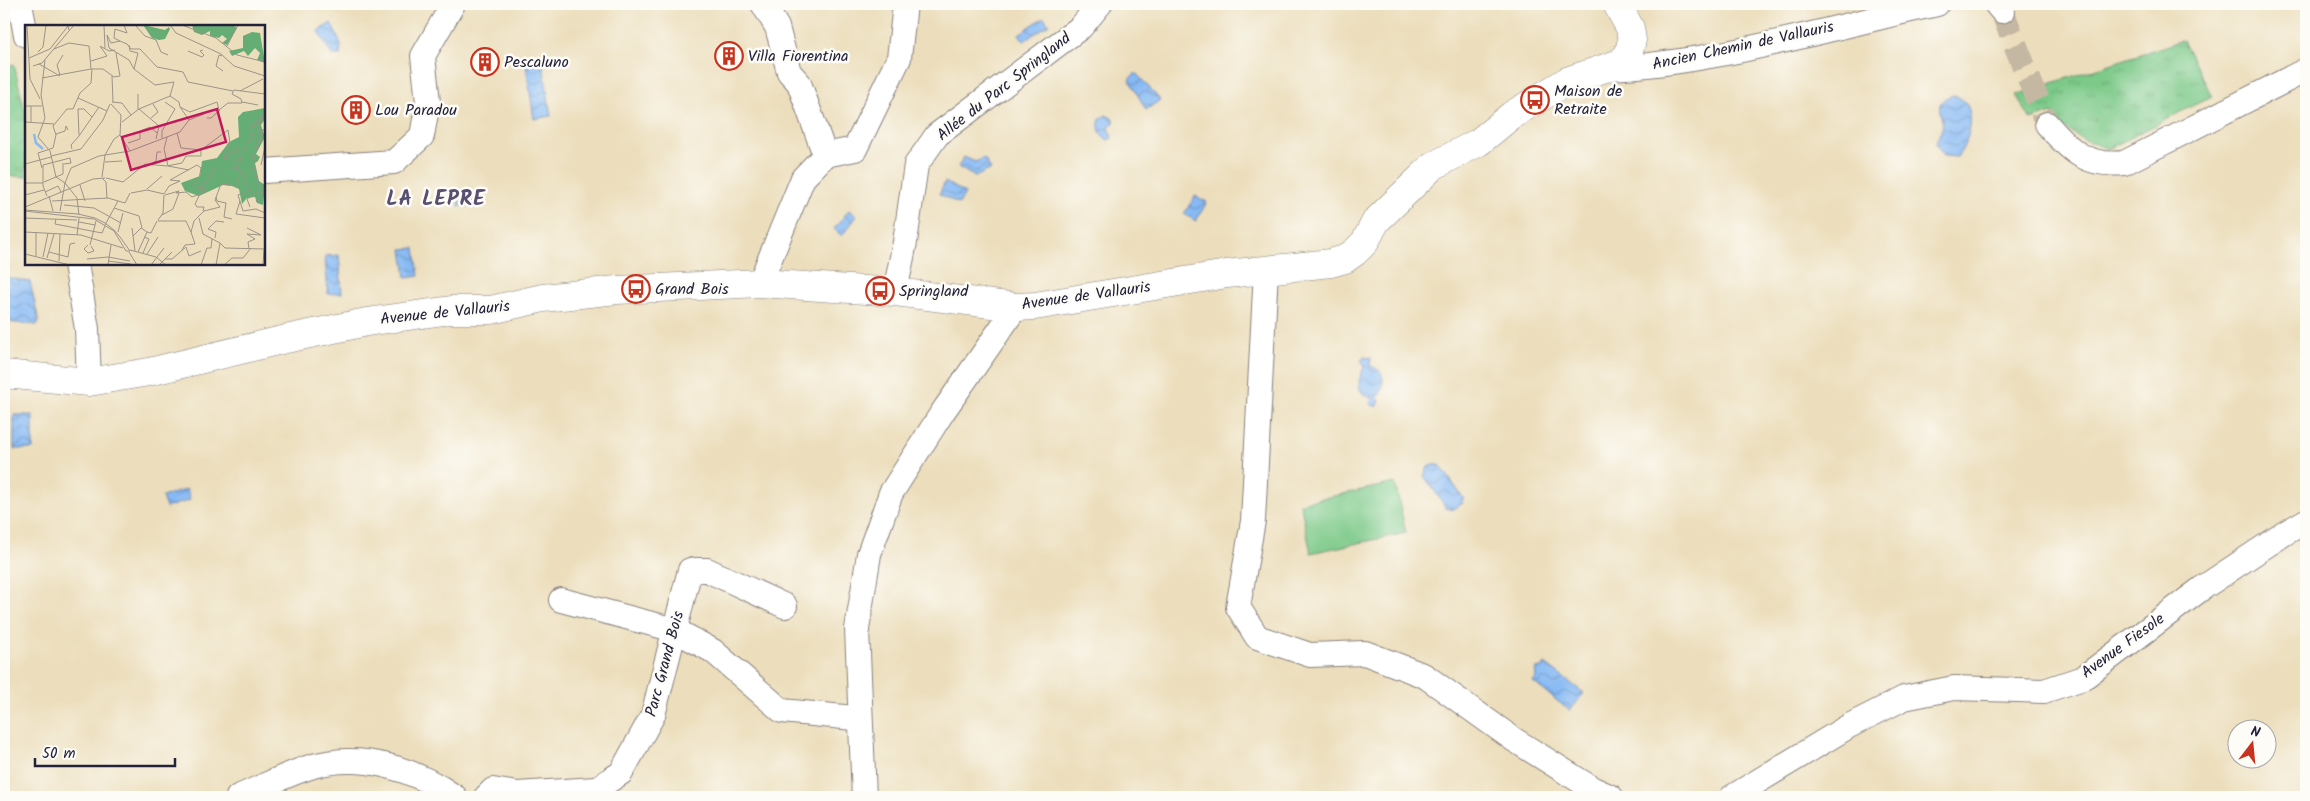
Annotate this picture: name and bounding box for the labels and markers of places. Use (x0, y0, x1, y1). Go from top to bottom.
building icon: Villa Fiorentina (714, 41, 744, 71)
place label: Villa Fiorentina (748, 44, 849, 69)
building icon: Pescaluno (470, 47, 500, 77)
place label: Pescaluno (504, 50, 569, 75)
place label: Maison de Retraite (1554, 79, 1622, 122)
bus stop icon: Maison de Retraite (1520, 85, 1550, 115)
building icon: Lou Paradou (341, 95, 371, 125)
place label: Lou Paradou (375, 98, 457, 123)
bus stop icon: Grand Bois (621, 274, 651, 304)
bus stop icon: Springland (865, 276, 895, 306)
place label: Grand Bois (655, 277, 729, 302)
place label: Springland (899, 279, 969, 304)

